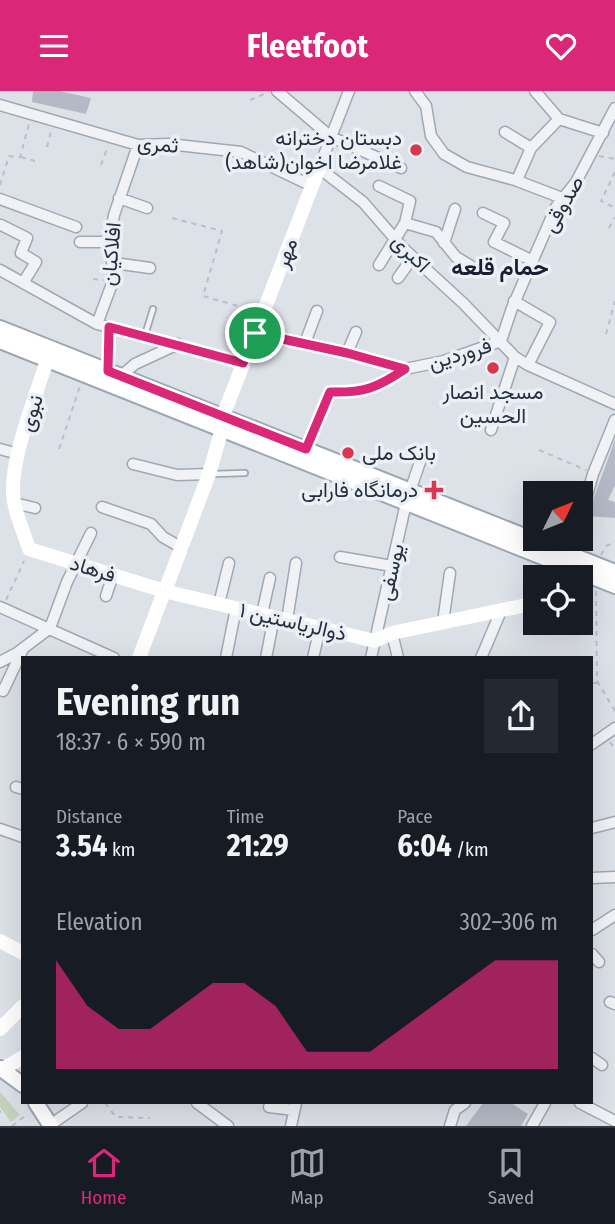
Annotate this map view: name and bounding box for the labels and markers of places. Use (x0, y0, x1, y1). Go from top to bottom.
place label: دبستان دخترانه غلامرضا اخوان(شاهد) (225, 125, 402, 175)
marker: دبستان دخترانه غلامرضا اخوان(شاهد) (408, 142, 424, 158)
pin (225, 303, 285, 363)
marker: مسجد انصار الحسین (485, 360, 501, 376)
place label: مسجد انصار الحسین (442, 379, 543, 429)
place label: بانک ملی (362, 440, 436, 466)
marker: بانک ملی (340, 445, 356, 461)
place label: درمانگاه فارابی (301, 477, 418, 503)
marker: درمانگاه فارابی (424, 480, 444, 500)

